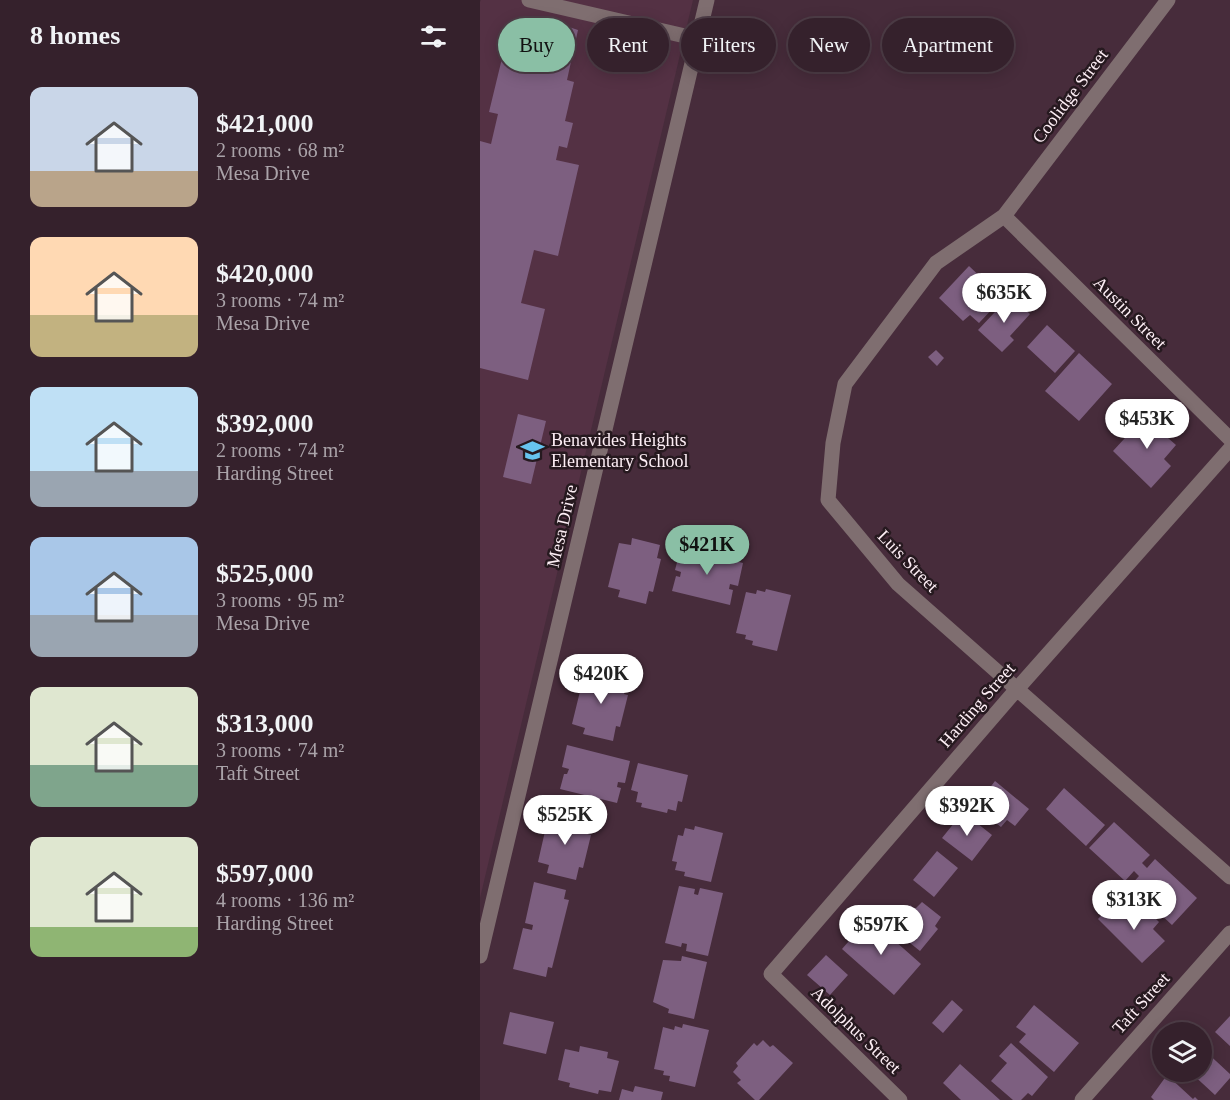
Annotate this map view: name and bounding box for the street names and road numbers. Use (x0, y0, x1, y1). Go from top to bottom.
street label: Coolidge Street (1028, 45, 1112, 147)
street label: Austin Street (1090, 273, 1170, 353)
street label: Mesa Drive (543, 483, 581, 569)
street label: Luis Street (874, 526, 942, 596)
street label: Harding Street (935, 659, 1019, 751)
street label: Taft Street (1108, 968, 1174, 1038)
street label: Adolphus Street (807, 982, 905, 1078)

